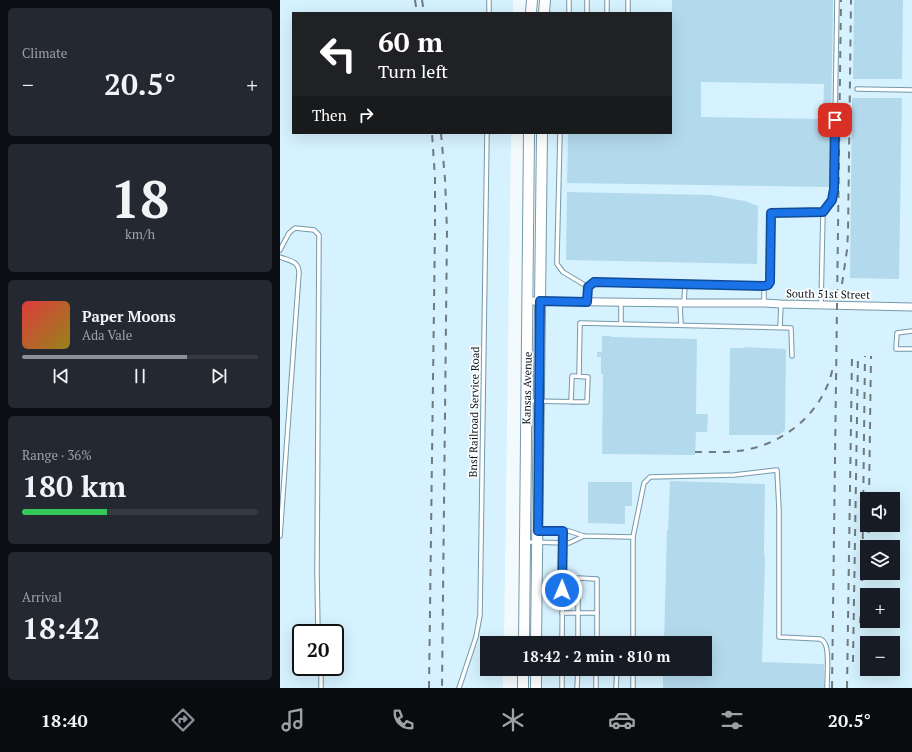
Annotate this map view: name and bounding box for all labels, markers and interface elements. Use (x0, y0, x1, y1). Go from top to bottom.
text: 60 m (378, 23, 443, 60)
icon: left (312, 28, 364, 80)
text: Climate (22, 44, 67, 62)
text: Turn left (378, 59, 448, 83)
text: 20.5° (104, 64, 176, 104)
text: − (22, 70, 34, 99)
text: + (246, 70, 258, 99)
pin (818, 103, 852, 137)
icon: right (355, 104, 377, 126)
text: Then (312, 105, 347, 125)
icon: arrive (824, 109, 846, 131)
text: 18 (111, 164, 169, 233)
text: km/h (125, 225, 155, 243)
street label: South 51st Street (786, 286, 870, 302)
text: Paper Moons (82, 306, 176, 326)
text: Ada Vale (82, 326, 132, 344)
street label: Bnsf Railroad Service Road (466, 347, 482, 477)
street label: Kansas Avenue (519, 351, 535, 424)
icon: previous (50, 365, 72, 387)
icon: pause (129, 365, 151, 387)
icon: next (208, 365, 230, 387)
text: Range · 36% (22, 446, 92, 464)
text: 180 km (22, 466, 126, 506)
map controls (860, 492, 900, 676)
button: sound (860, 492, 900, 532)
button: layers (860, 540, 900, 580)
position arrow (541, 569, 583, 611)
text: Arrival (22, 588, 62, 606)
button: + (860, 588, 900, 628)
text: 18:42 (22, 608, 100, 648)
speed limit sign: 20 (292, 624, 344, 676)
button: − (860, 636, 900, 676)
text: 18:42 · 2 min · 810 m (522, 646, 670, 666)
icon: directions (169, 706, 197, 734)
icon: music (279, 706, 307, 734)
icon: phone (389, 706, 417, 734)
icon: climate (499, 706, 527, 734)
icon: car (608, 706, 636, 734)
icon: filters (718, 706, 746, 734)
text: 18:40 (41, 708, 88, 732)
text: 20.5° (828, 708, 871, 732)

